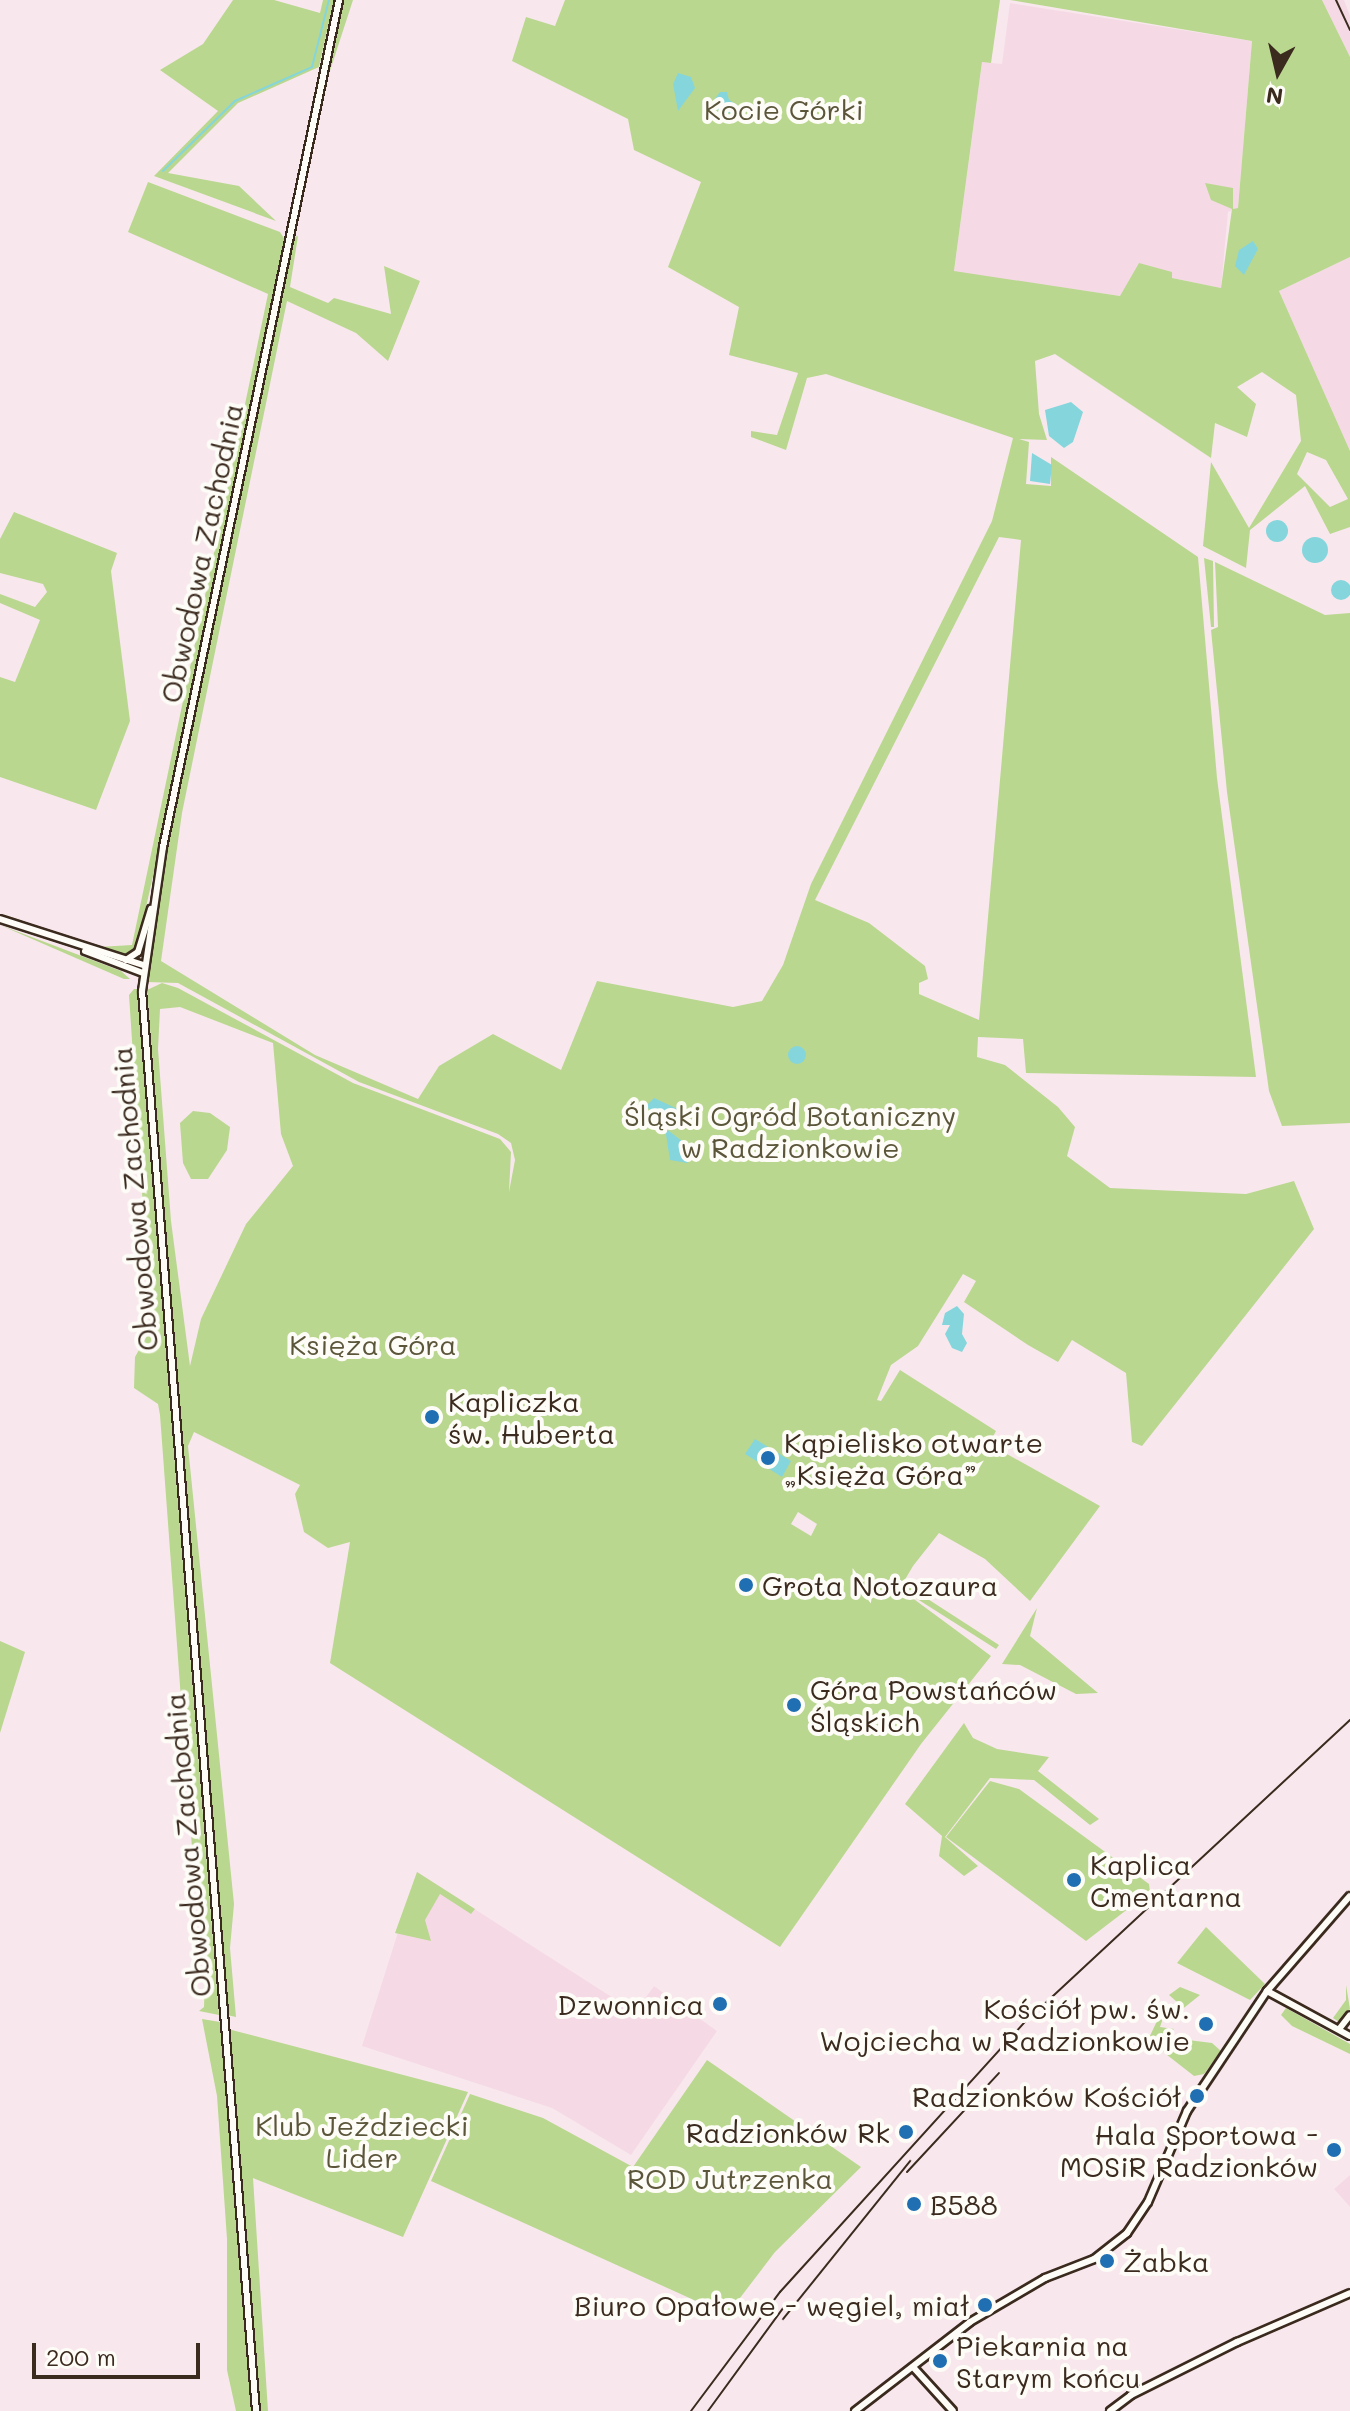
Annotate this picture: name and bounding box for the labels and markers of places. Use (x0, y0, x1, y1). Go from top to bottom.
place label: Kapliczka św. Huberta (448, 1384, 615, 1450)
marker: Kapliczka św. Huberta (423, 1408, 441, 1426)
place label: Kąpielisko otwarte „Księża Góra” (784, 1425, 1043, 1491)
marker: Kąpielisko otwarte „Księża Góra” (759, 1449, 777, 1467)
place label: Grota Notozaura (762, 1568, 998, 1602)
marker: Grota Notozaura (737, 1576, 755, 1594)
place label: Góra Powstańców Śląskich (810, 1672, 1057, 1738)
marker: Góra Powstańców Śląskich (785, 1696, 803, 1714)
place label: Kaplica Cmentarna (1090, 1847, 1242, 1913)
marker: Kaplica Cmentarna (1065, 1871, 1083, 1889)
place label: Dzwonnica (557, 1987, 704, 2021)
place label: Kościół pw. św. Wojciecha w Radzionkowie (819, 1991, 1190, 2057)
marker: Dzwonnica (711, 1995, 729, 2013)
marker: Kościół pw. św. Wojciecha w Radzionkowie (1197, 2015, 1215, 2033)
place label: Radzionków Kościół (912, 2079, 1181, 2113)
marker: Radzionków Kościół (1188, 2087, 1206, 2105)
place label: Radzionków Rk (686, 2115, 890, 2149)
place label: Hala Sportowa - MOSiR Radzionków (1060, 2117, 1318, 2183)
marker: Radzionków Rk (897, 2123, 915, 2141)
marker: Hala Sportowa - MOSiR Radzionków (1325, 2141, 1343, 2159)
place label: B588 (930, 2187, 998, 2221)
marker: B588 (905, 2195, 923, 2213)
place label: Żabka (1123, 2244, 1209, 2278)
marker: Żabka (1098, 2252, 1116, 2270)
place label: Biuro Opałowe - węgiel, miał (574, 2288, 969, 2322)
marker: Biuro Opałowe - węgiel, miał (976, 2296, 994, 2314)
place label: Piekarnia na Starym końcu (956, 2328, 1140, 2394)
marker: Piekarnia na Starym końcu (931, 2352, 949, 2370)

